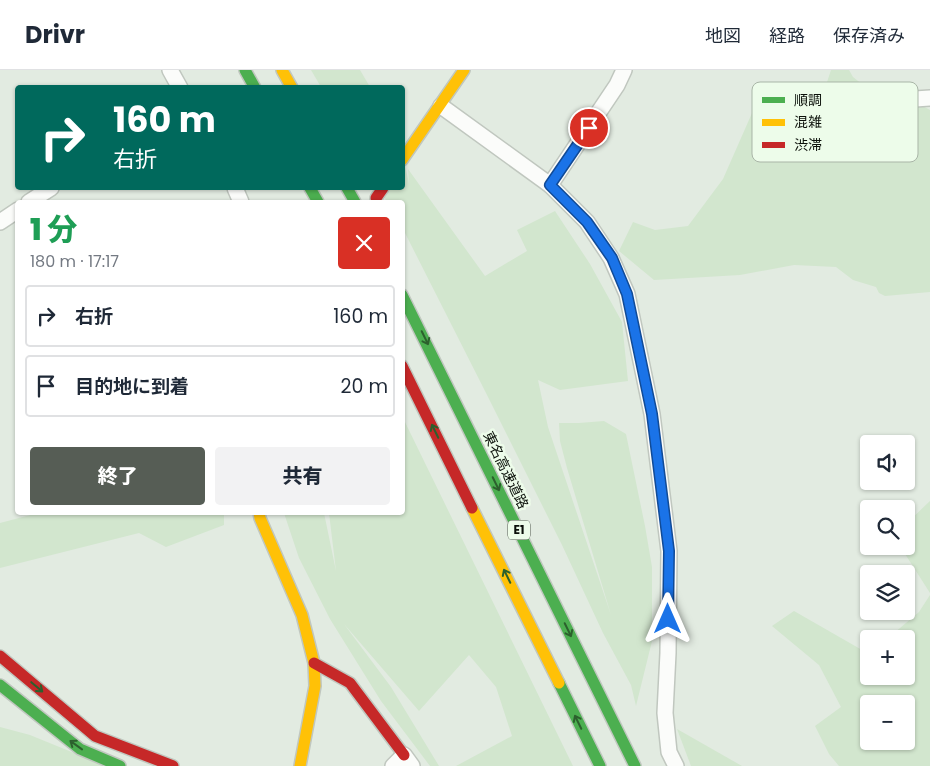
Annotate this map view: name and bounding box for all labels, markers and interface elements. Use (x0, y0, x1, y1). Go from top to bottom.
text: Drivr (25, 18, 85, 51)
text: 地図 (705, 23, 741, 48)
text: 経路 (769, 23, 805, 48)
text: 保存済み (833, 23, 905, 48)
legend (752, 82, 918, 162)
text: 順調 (794, 90, 822, 110)
text: 160 m (113, 95, 216, 144)
icon: right (30, 105, 95, 170)
pin (568, 107, 610, 149)
text: 混雑 (794, 112, 822, 132)
icon: arrive (575, 114, 603, 142)
text: 渋滞 (794, 135, 822, 155)
text: 右折 (113, 144, 157, 175)
text: 1 分 (30, 208, 77, 251)
button: close (338, 217, 390, 269)
text: 180 m · 17:17 (30, 250, 119, 273)
icon: right (32, 302, 60, 330)
text: 右折 (75, 303, 113, 330)
text: 160 m (333, 303, 388, 330)
one-way arrow (420, 330, 430, 345)
icon: arrive (32, 372, 60, 400)
text: 目的地に到着 (75, 373, 189, 400)
text: 20 m (340, 373, 388, 400)
one-way arrow (430, 423, 440, 438)
street label: 東名高速道路 (479, 428, 533, 512)
map controls (860, 435, 915, 750)
button: sound (860, 435, 915, 490)
button: 終了 (30, 447, 205, 505)
button: 共有 (215, 447, 390, 505)
one-way arrow (492, 476, 501, 491)
button: search (860, 500, 915, 555)
road number: E1 (508, 520, 530, 540)
button: layers (860, 565, 915, 620)
one-way arrow (502, 569, 511, 584)
position arrow (641, 592, 693, 644)
one-way arrow (564, 622, 573, 637)
button: + (860, 630, 915, 685)
one-way arrow (31, 681, 44, 693)
button: − (860, 695, 915, 750)
one-way arrow (573, 715, 582, 730)
one-way arrow (69, 740, 83, 750)

